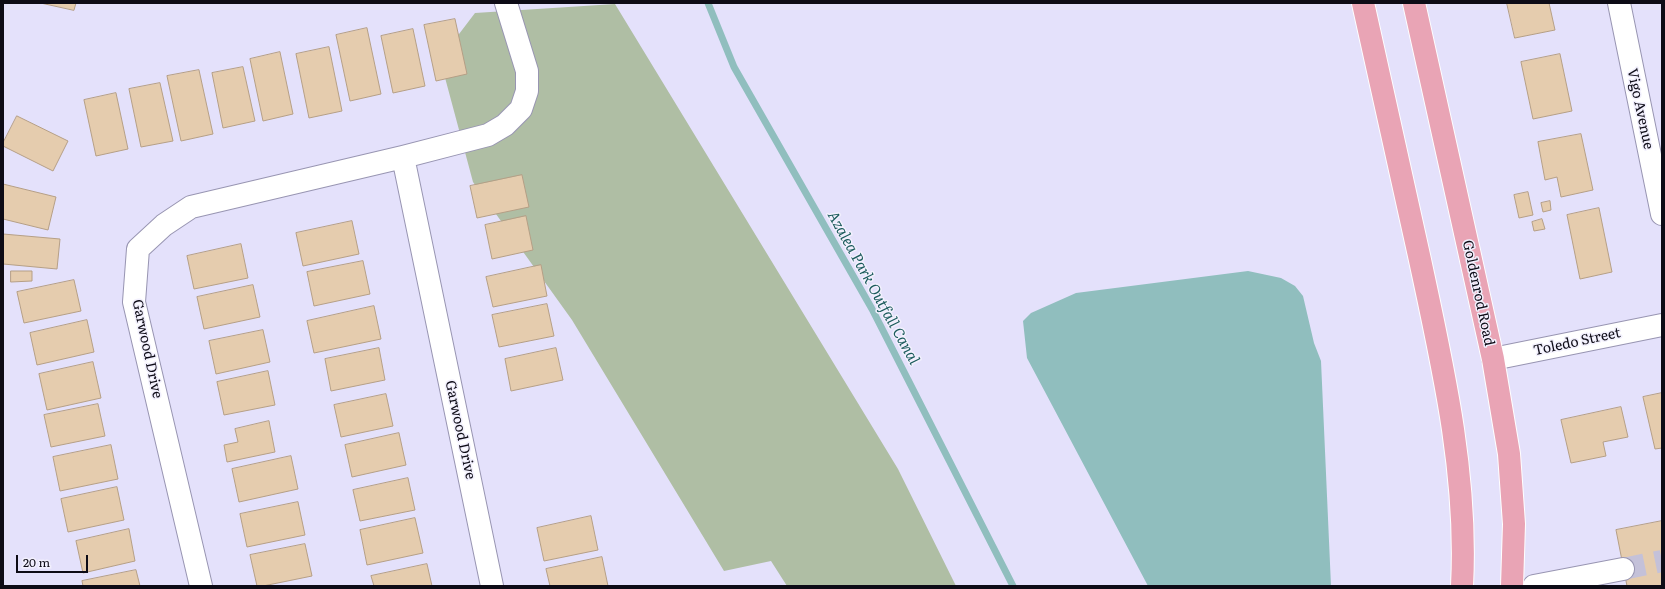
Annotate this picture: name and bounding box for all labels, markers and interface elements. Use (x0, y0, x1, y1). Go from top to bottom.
street label: Vigo Avenue (1623, 67, 1657, 151)
water label: Azalea Park Outfall Canal (823, 208, 923, 368)
street label: Goldenrod Road (1459, 239, 1497, 347)
street label: Garwood Drive (128, 298, 166, 400)
street label: Toledo Street (1532, 325, 1622, 359)
street label: Garwood Drive (441, 379, 479, 481)
scale bar (18, 547, 90, 573)
text: 20 m (23, 553, 50, 571)

